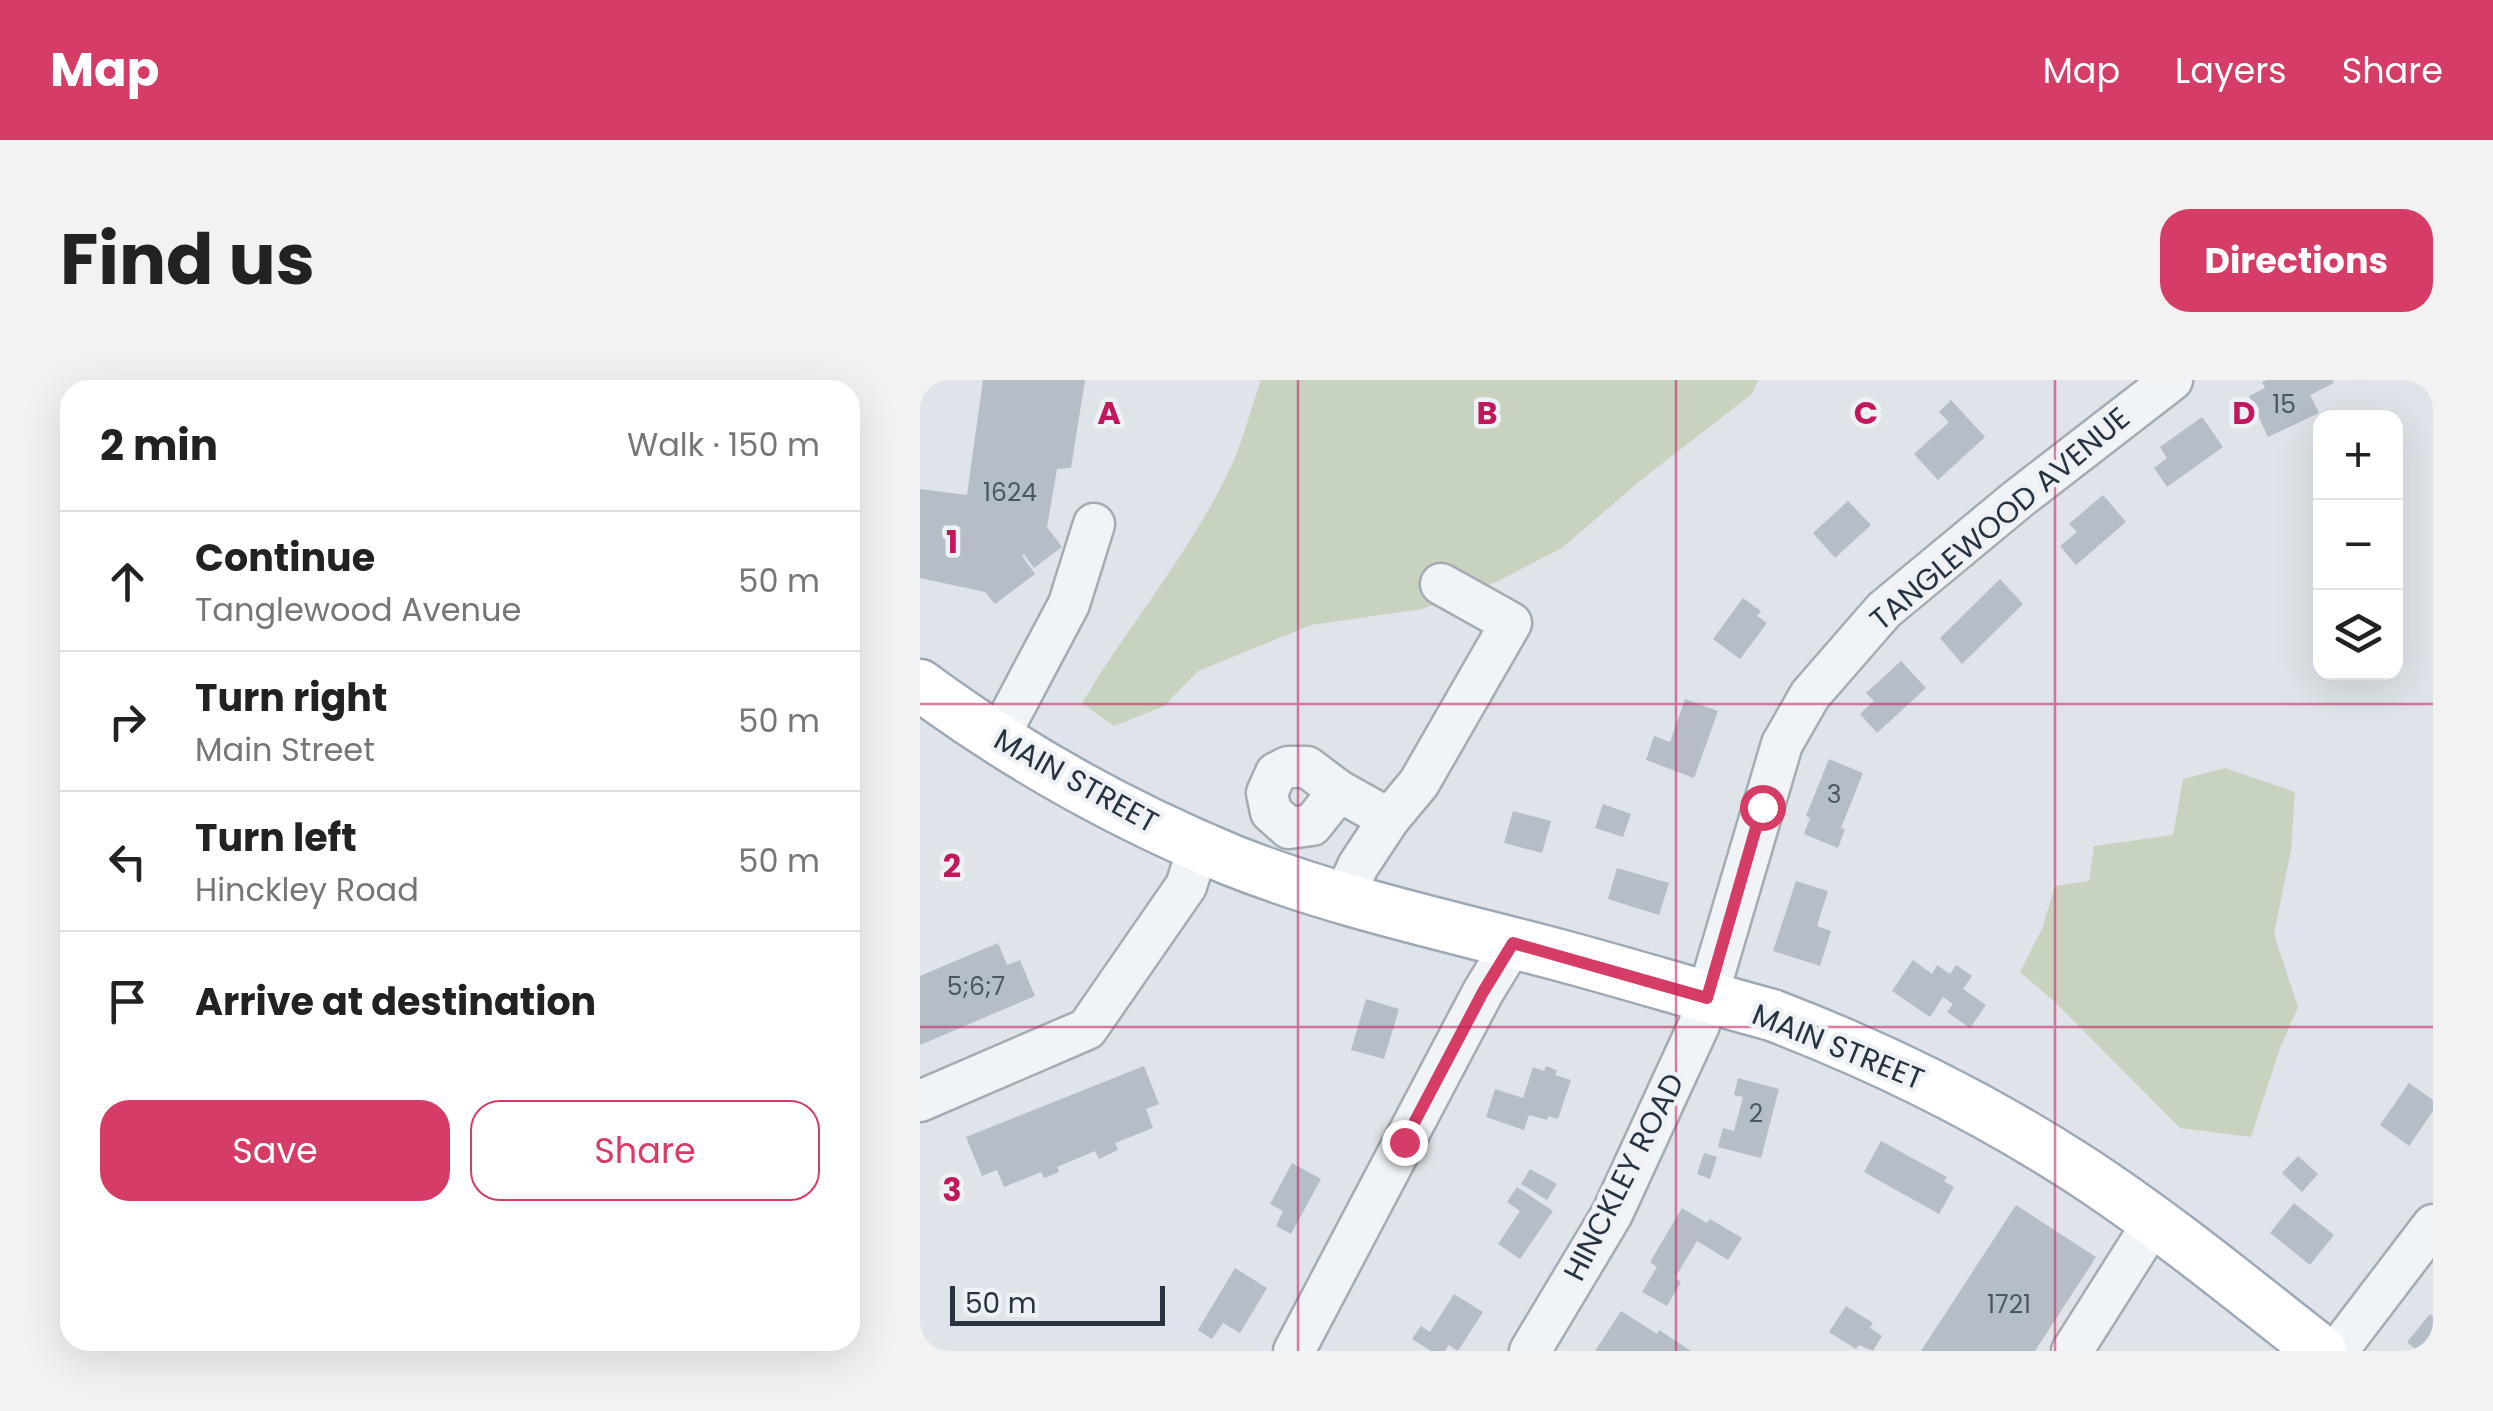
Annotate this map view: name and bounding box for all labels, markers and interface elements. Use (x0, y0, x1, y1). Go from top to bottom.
text: Map (50, 36, 159, 103)
text: Map (2043, 46, 2120, 95)
text: Layers (2175, 46, 2287, 95)
text: Share (2342, 46, 2443, 95)
button: Directions (2160, 209, 2433, 312)
text: Find us (60, 210, 315, 309)
house number: 15 (2272, 387, 2296, 422)
text: A (1097, 390, 1121, 435)
text: B (1476, 390, 1498, 435)
text: C (1854, 390, 1878, 435)
text: D (2232, 390, 2256, 435)
street label: TANGLEWOOD AVENUE (1860, 397, 2139, 640)
map controls (2313, 410, 2403, 680)
button: + (2313, 410, 2403, 500)
text: 2 min (100, 416, 218, 475)
text: Walk · 150 m (627, 422, 820, 467)
house number: 1624 (983, 475, 1037, 510)
button: − (2313, 500, 2403, 590)
text: 1 (946, 519, 958, 564)
text: Continue (195, 531, 375, 584)
icon: ahead (100, 554, 155, 609)
text: 50 m (738, 558, 820, 603)
text: Tanglewood Avenue (195, 587, 521, 632)
button: layers (2313, 590, 2403, 680)
text: Turn right (195, 671, 387, 724)
icon: right (100, 694, 155, 749)
text: 50 m (738, 698, 820, 743)
street label: MAIN STREET (986, 718, 1166, 843)
text: Main Street (195, 727, 375, 772)
house number: 3 (1827, 777, 1841, 812)
route start (1740, 785, 1786, 831)
text: Turn left (195, 811, 357, 864)
icon: left (100, 834, 155, 889)
text: 50 m (738, 838, 820, 883)
text: 2 (943, 843, 961, 888)
text: Hinckley Road (195, 867, 419, 912)
house number: 5;6;7 (947, 969, 1005, 1004)
icon: arrive (100, 974, 155, 1029)
text: Arrive at destination (195, 975, 596, 1028)
street label: MAIN STREET (1746, 993, 1930, 1100)
street label: HINCKLEY ROAD (1553, 1066, 1694, 1288)
house number: 2 (1749, 1096, 1763, 1131)
button: Save (100, 1100, 450, 1201)
button: Share (470, 1100, 820, 1201)
route end (1382, 1120, 1428, 1166)
text: 3 (942, 1167, 962, 1212)
scale bar (950, 1281, 1165, 1326)
text: 50 m (965, 1284, 1036, 1323)
house number: 1721 (1987, 1287, 2031, 1322)

